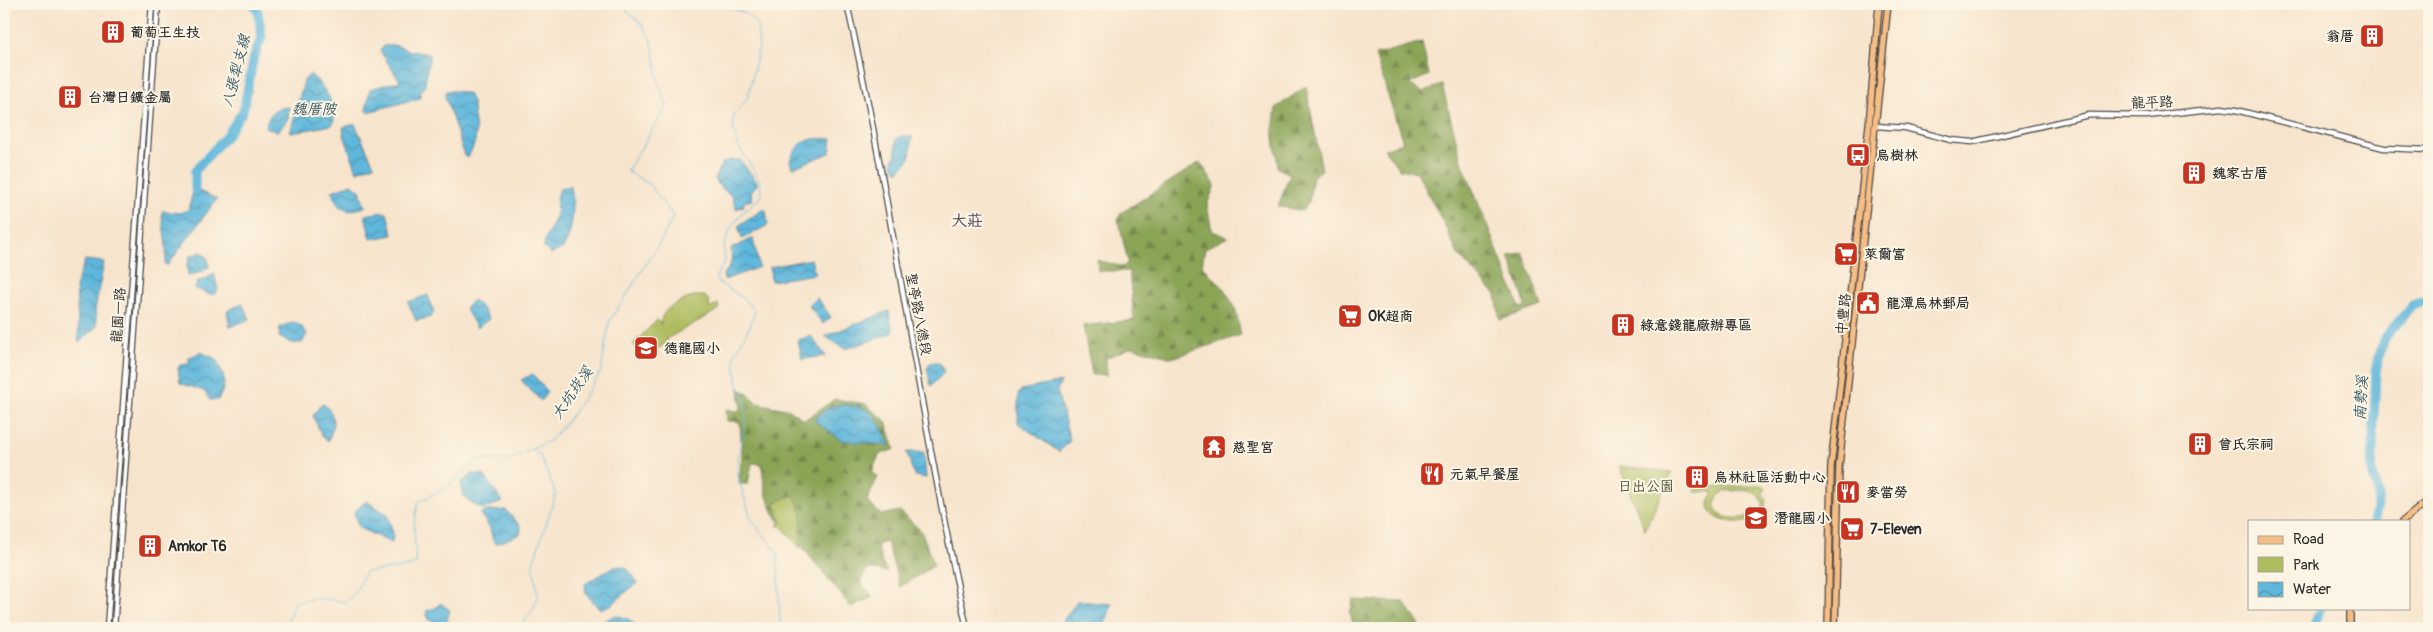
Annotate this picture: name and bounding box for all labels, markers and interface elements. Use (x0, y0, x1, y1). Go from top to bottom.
building icon: 葡萄王生技 (100, 19, 126, 45)
building icon: 翁厝 (2359, 23, 2385, 49)
place label: 葡萄王生技 (130, 24, 200, 41)
place label: 翁厝 (2326, 28, 2354, 45)
water label: 八張犁支線 (218, 31, 255, 110)
building icon: 台灣日鑛金屬 (57, 84, 83, 110)
place label: 台灣日鑛金屬 (88, 89, 172, 106)
street label: 龍平路 (2131, 93, 2173, 112)
water label: 魏厝陂 (291, 100, 338, 119)
bus stop icon: 烏樹林 (1845, 142, 1871, 168)
place label: 烏樹林 (1876, 147, 1918, 164)
building icon: 魏家古厝 (2181, 160, 2207, 186)
place label: 魏家古厝 (2212, 165, 2268, 182)
district label: 大莊 (951, 211, 983, 231)
supermarket icon: 萊爾富 (1833, 241, 1859, 267)
place label: 萊爾富 (1864, 246, 1906, 263)
street label: 聖亭路八德段 (902, 271, 935, 357)
street label: 龍園一路 (108, 287, 129, 344)
public building icon: 龍潭烏林郵局 (1855, 290, 1881, 316)
street label: 中豐路 (1833, 292, 1854, 336)
place label: 龍潭烏林郵局 (1886, 295, 1970, 312)
supermarket icon: OK超商 (1337, 303, 1363, 329)
place label: OK超商 (1368, 308, 1413, 325)
building icon: 綠意錢龍廠辦專區 (1610, 312, 1636, 338)
place label: 綠意錢龍廠辦專區 (1640, 317, 1752, 334)
school or university icon: 德龍國小 (633, 335, 659, 361)
place label: 德龍國小 (664, 340, 720, 357)
water label: 大坑崁溪 (547, 362, 598, 423)
water label: 南勢溪 (2351, 374, 2372, 421)
building icon: 曾氏宗祠 (2187, 431, 2213, 457)
temple icon: 慈聖宮 (1201, 434, 1227, 460)
place label: 曾氏宗祠 (2218, 436, 2274, 453)
place label: 慈聖宮 (1232, 439, 1274, 456)
restaurant icon: 元氣早餐屋 (1419, 461, 1445, 487)
building icon: 烏林社區活動中心 (1684, 464, 1710, 490)
place label: 元氣早餐屋 (1450, 466, 1520, 483)
place label: 烏林社區活動中心 (1714, 469, 1826, 486)
park label: 日出公園 (1618, 478, 1674, 495)
restaurant icon: 麥當勞 (1835, 479, 1861, 505)
place label: 麥當勞 (1866, 484, 1908, 501)
school or university icon: 潛龍國小 (1743, 505, 1769, 531)
place label: 潛龍國小 (1774, 510, 1830, 527)
supermarket icon: 7-Eleven (1839, 516, 1865, 542)
legend (2248, 520, 2410, 610)
place label: 7-Eleven (1870, 521, 1922, 538)
text: Road (2293, 530, 2324, 549)
building icon: Amkor T6 (137, 533, 163, 559)
place label: Amkor T6 (168, 538, 227, 555)
text: Park (2293, 556, 2320, 575)
text: Water (2293, 580, 2332, 599)

